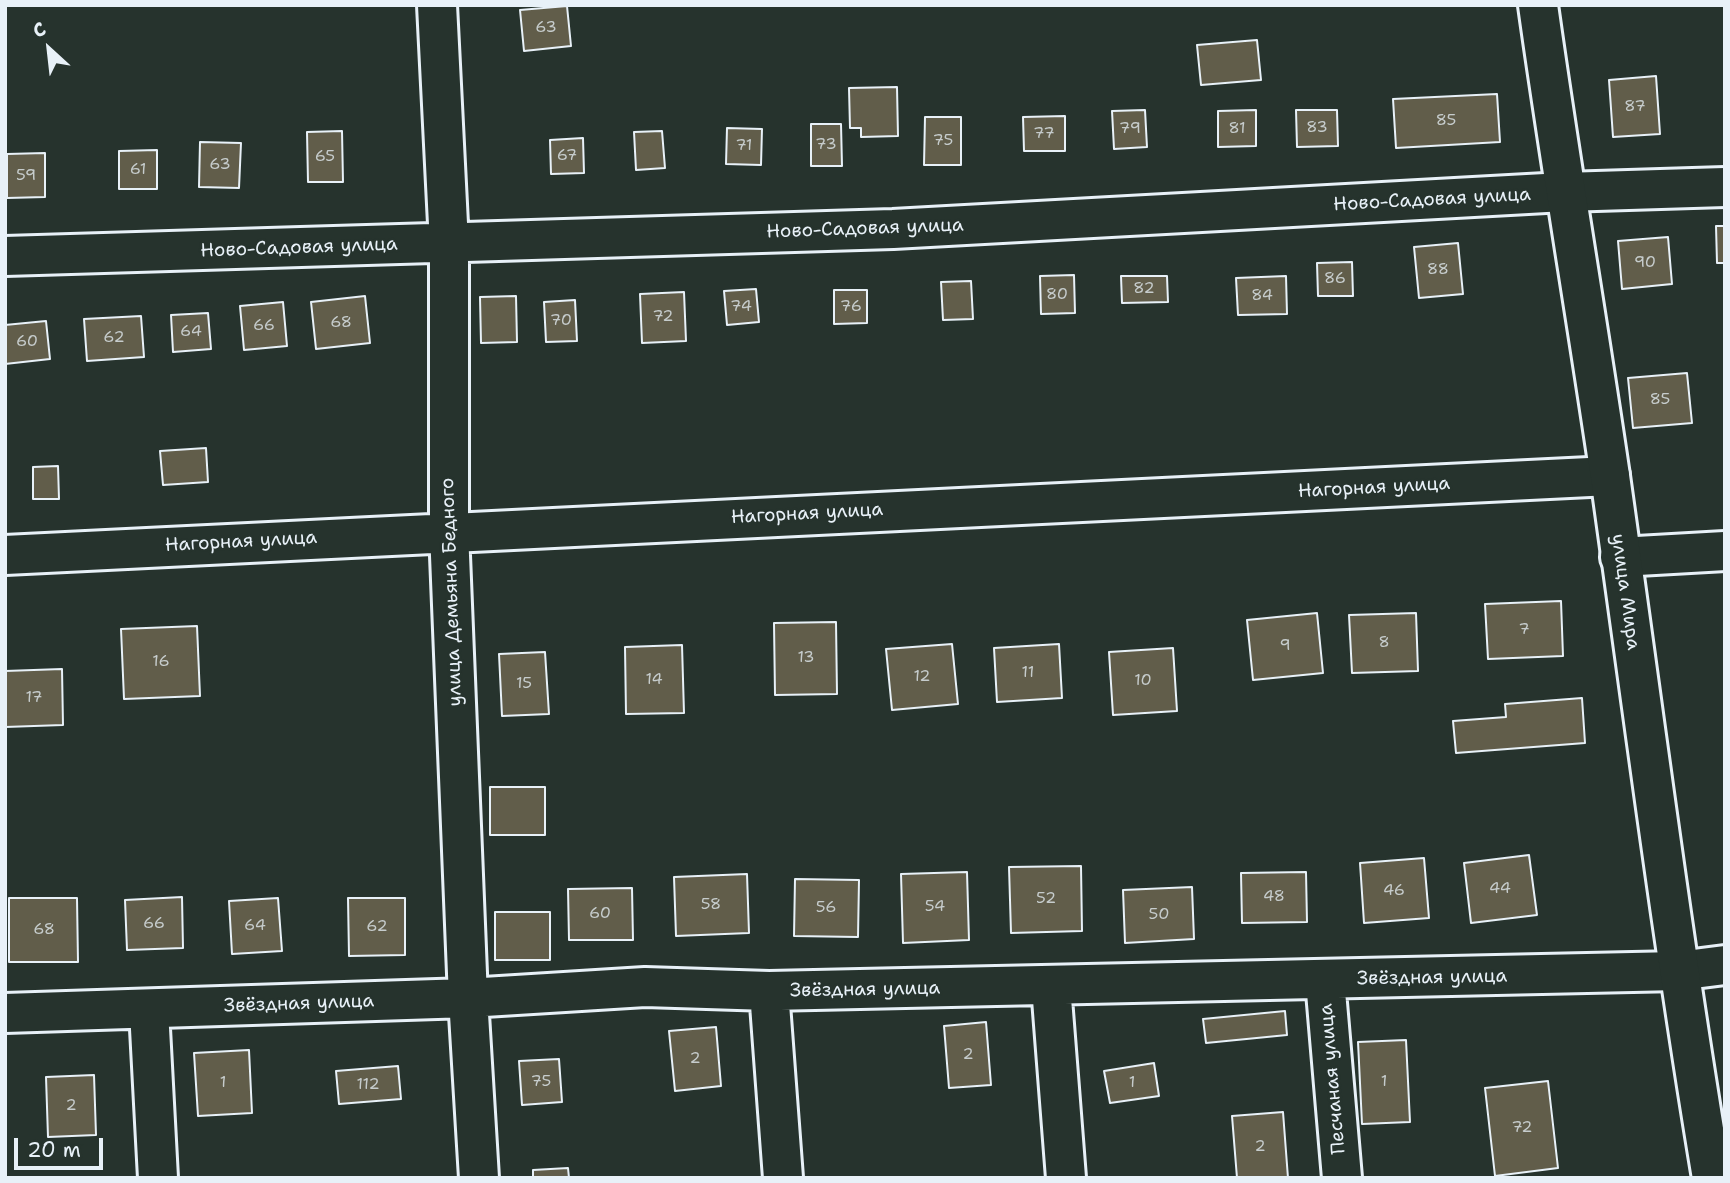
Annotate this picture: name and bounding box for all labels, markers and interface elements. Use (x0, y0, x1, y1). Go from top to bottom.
north arrow (14, 14, 84, 84)
text: С (28, 16, 50, 44)
house number: 63 (535, 18, 557, 38)
house number: 87 (1624, 97, 1646, 117)
house number: 85 (1436, 111, 1456, 131)
house number: 83 (1306, 118, 1328, 138)
house number: 79 (1119, 119, 1141, 139)
house number: 81 (1228, 119, 1246, 139)
house number: 77 (1033, 124, 1055, 144)
house number: 75 (933, 131, 953, 151)
house number: 73 (815, 135, 837, 155)
house number: 71 (735, 136, 753, 156)
house number: 67 (557, 146, 577, 166)
house number: 65 (315, 147, 335, 167)
house number: 63 (209, 155, 231, 175)
house number: 61 (130, 160, 146, 180)
house number: 59 (16, 166, 36, 186)
street label: Ново-Садовая улица (1333, 183, 1531, 217)
street label: Ново-Садовая улица (766, 214, 964, 244)
street label: Ново-Садовая улица (200, 233, 398, 263)
house number: 90 (1634, 253, 1656, 273)
house number: 88 (1427, 260, 1449, 280)
house number: 86 (1324, 269, 1346, 289)
house number: 82 (1133, 279, 1155, 299)
house number: 80 (1046, 285, 1068, 305)
house number: 84 (1251, 286, 1273, 306)
house number: 74 (730, 297, 752, 317)
house number: 76 (840, 297, 862, 317)
house number: 72 (652, 307, 674, 327)
house number: 70 (550, 311, 572, 331)
house number: 68 (330, 313, 352, 333)
house number: 66 (253, 316, 275, 336)
house number: 64 (180, 322, 202, 342)
house number: 62 (103, 328, 125, 348)
house number: 60 (16, 332, 38, 352)
house number: 85 (1650, 390, 1670, 410)
street label: Нагорная улица (1297, 473, 1451, 503)
street label: улица Демьяна Бедного (437, 477, 467, 707)
street label: Нагорная улица (730, 499, 884, 529)
street label: Нагорная улица (164, 527, 318, 557)
street label: улица Мира (1606, 532, 1644, 652)
house number: 7 (1518, 620, 1530, 640)
house number: 8 (1378, 633, 1390, 653)
house number: 9 (1279, 636, 1291, 656)
house number: 13 (797, 648, 815, 668)
house number: 16 (152, 652, 170, 672)
house number: 11 (1022, 663, 1034, 683)
house number: 12 (913, 667, 931, 687)
house number: 14 (645, 670, 663, 690)
house number: 10 (1134, 671, 1152, 691)
house number: 15 (516, 674, 532, 694)
house number: 17 (25, 688, 43, 708)
house number: 44 (1489, 879, 1511, 899)
house number: 46 (1383, 881, 1405, 901)
house number: 48 (1263, 887, 1285, 907)
house number: 52 (1036, 889, 1056, 909)
house number: 58 (701, 895, 721, 915)
house number: 54 (925, 897, 945, 917)
house number: 56 (816, 898, 836, 918)
house number: 60 (589, 904, 611, 924)
house number: 50 (1149, 905, 1169, 925)
house number: 66 (143, 914, 165, 934)
house number: 64 (244, 916, 266, 936)
house number: 62 (366, 917, 388, 937)
house number: 68 (33, 920, 55, 940)
street label: Звёздная улица (1357, 965, 1507, 991)
street label: Звёздная улица (790, 977, 940, 1003)
street label: Звёздная улица (223, 990, 375, 1018)
street label: Песчаная улица (1315, 1003, 1351, 1155)
house number: 2 (962, 1045, 974, 1065)
house number: 2 (689, 1049, 701, 1069)
house number: 75 (531, 1072, 551, 1092)
house number: 1 (1381, 1072, 1387, 1092)
house number: 1 (220, 1073, 226, 1093)
house number: 1 (1129, 1073, 1135, 1093)
house number: 112 (356, 1075, 380, 1095)
house number: 2 (65, 1096, 77, 1116)
house number: 72 (1511, 1118, 1533, 1138)
scale bar (18, 1124, 107, 1168)
text: 20 m (27, 1136, 81, 1164)
house number: 2 (1254, 1137, 1266, 1157)

